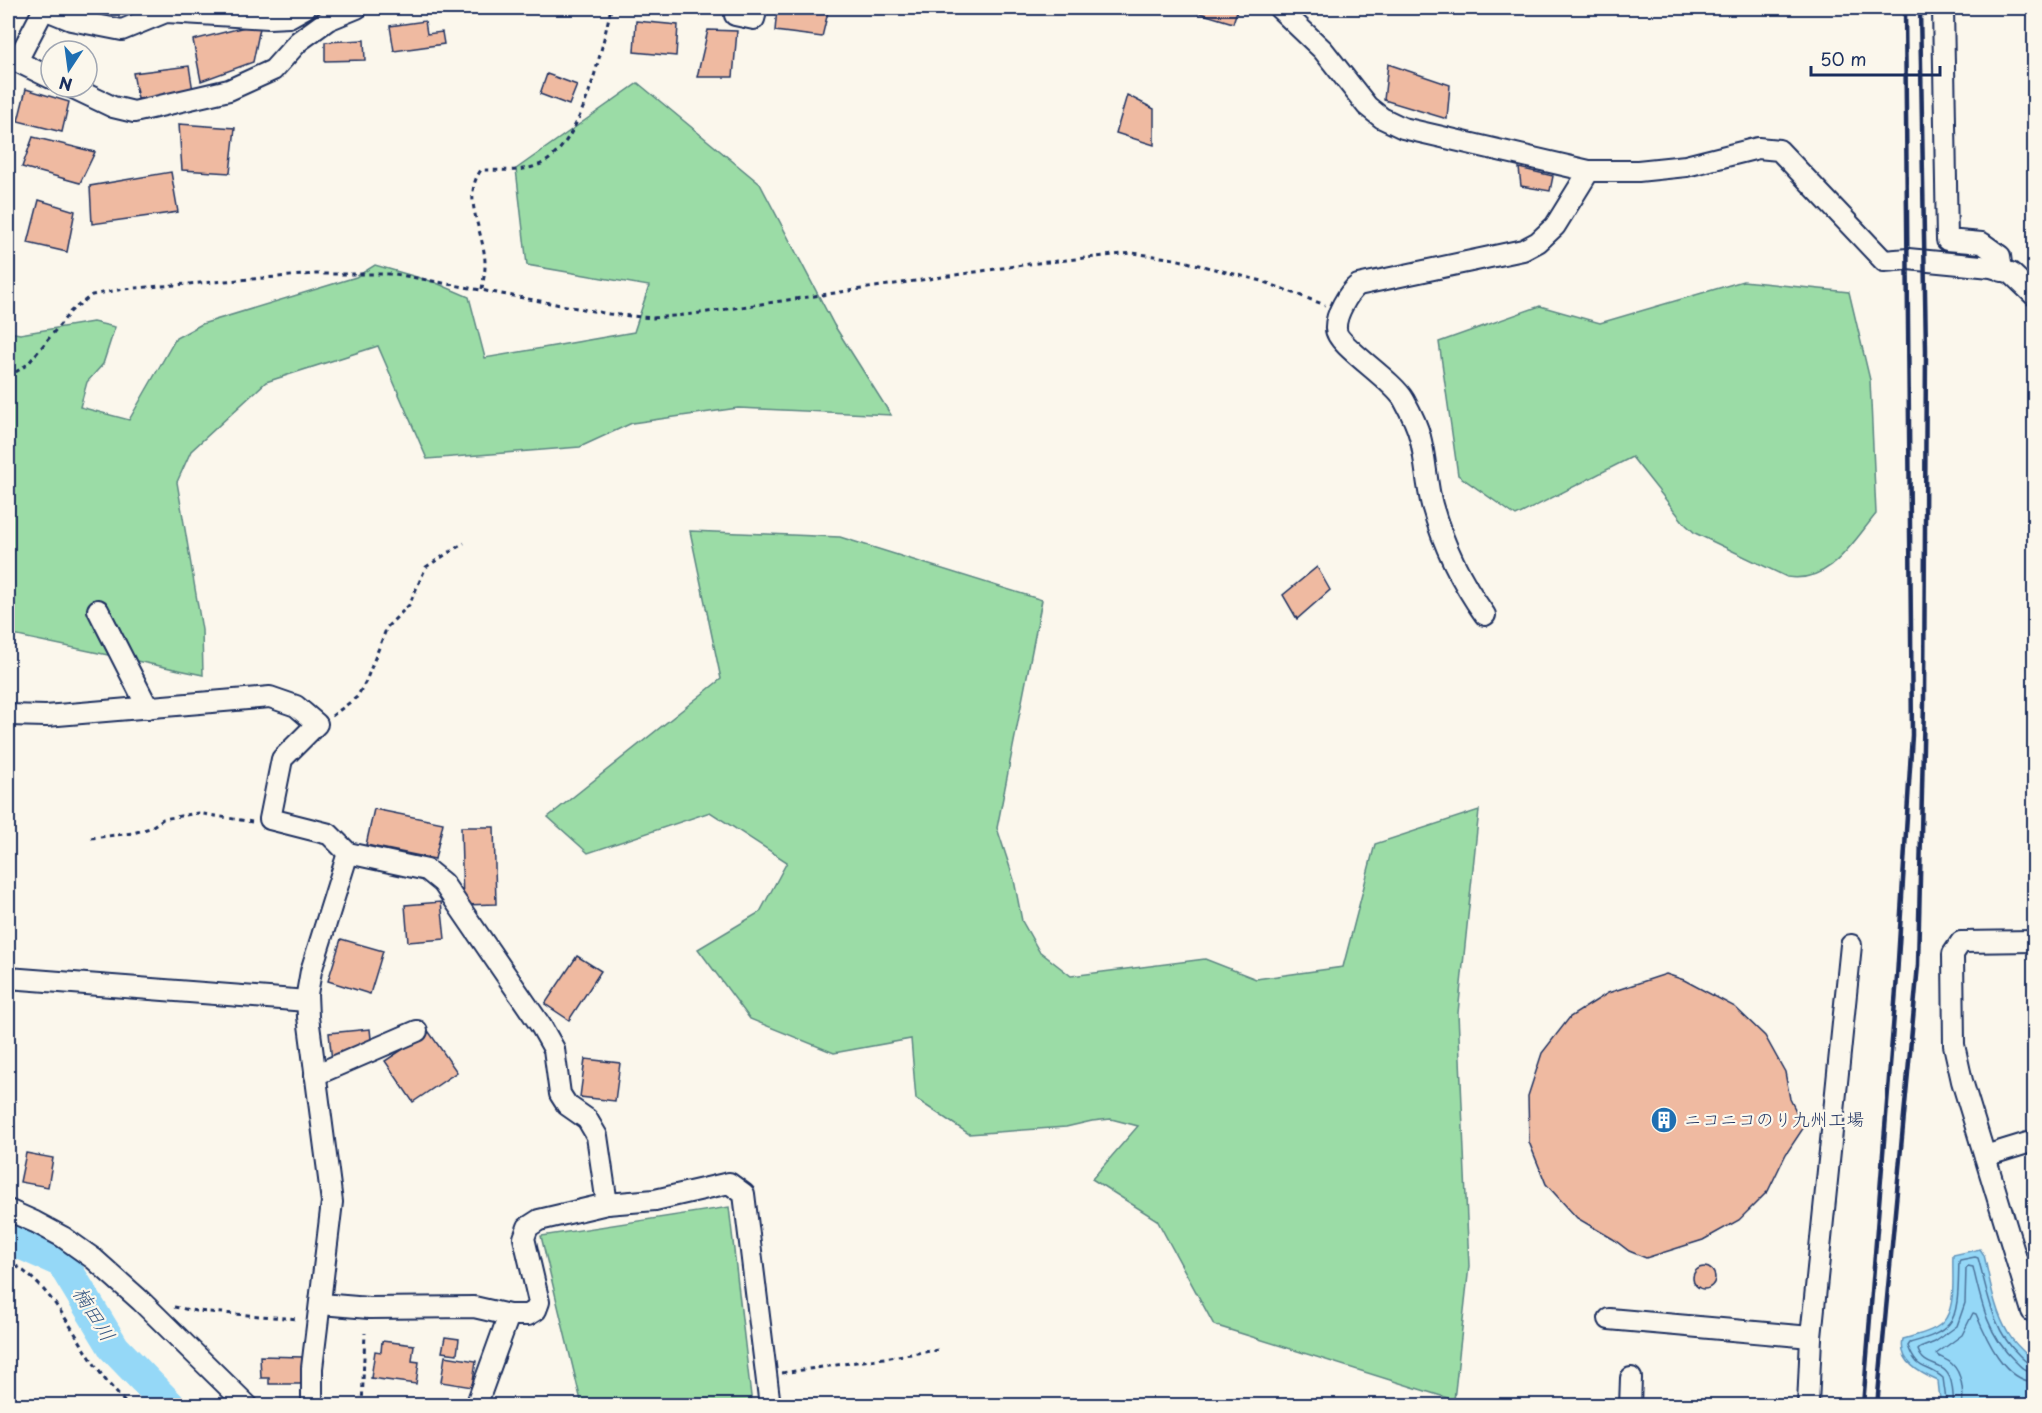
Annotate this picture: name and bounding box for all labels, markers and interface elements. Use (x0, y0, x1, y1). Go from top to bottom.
north arrow (39, 39, 99, 99)
scale bar (1811, 39, 1940, 77)
text: 50 m (1820, 45, 1867, 72)
text: N (57, 71, 74, 98)
building icon: ニコニコのり九州工場 (1649, 1105, 1679, 1135)
place label: ニコニコのり九州工場 (1684, 1105, 1864, 1132)
water label: 楠田川 (66, 1280, 123, 1347)

